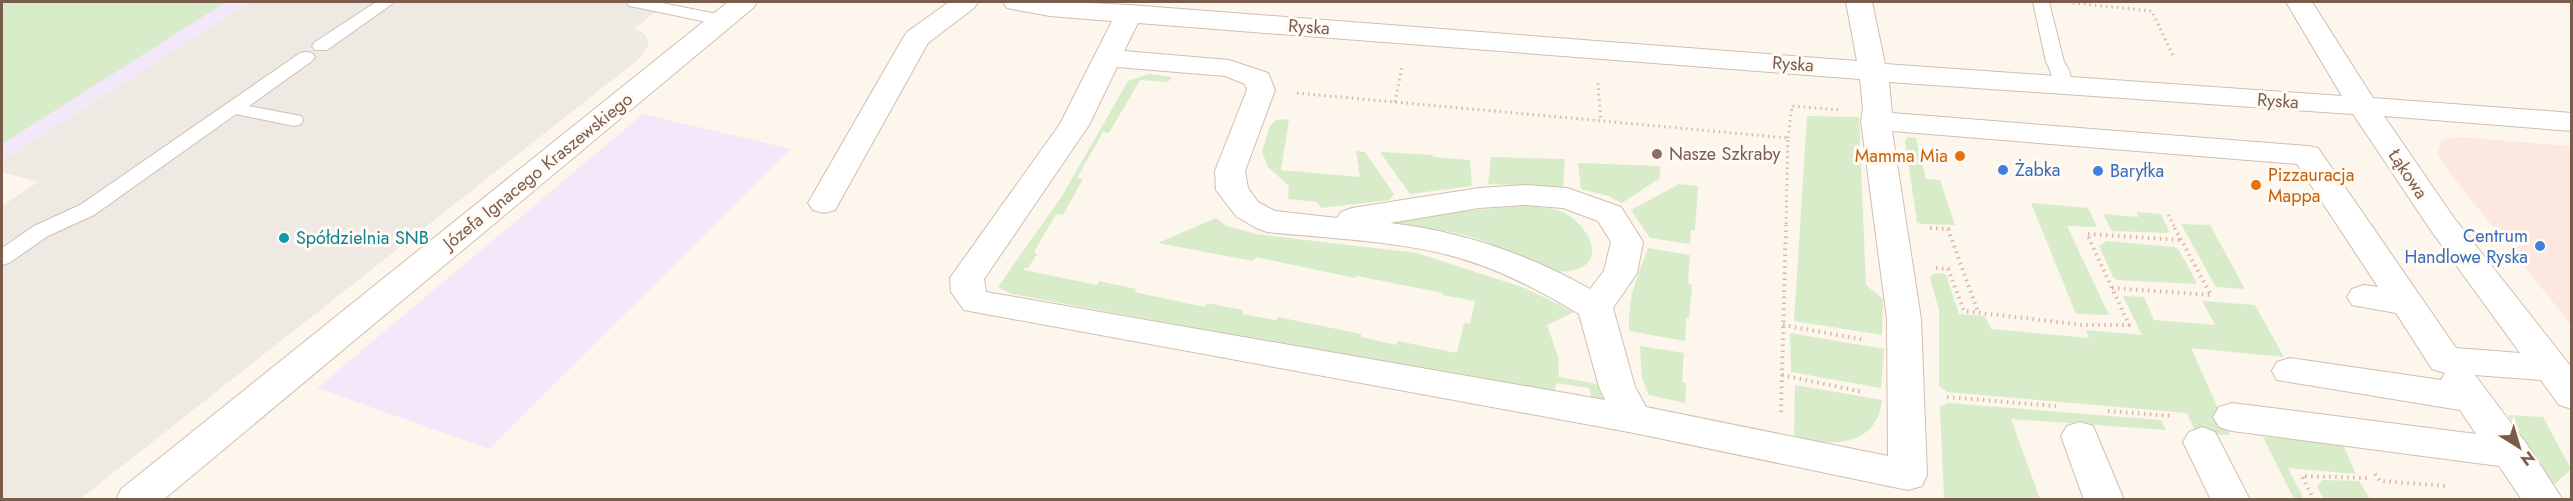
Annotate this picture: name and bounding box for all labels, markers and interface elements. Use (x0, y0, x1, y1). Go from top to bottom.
street label: Ryska (1287, 13, 1331, 41)
street label: Ryska (1771, 50, 1815, 78)
street label: Józefa Ignacego Kraszewskiego (436, 86, 638, 257)
street label: Ryska (2256, 87, 2300, 115)
place label: Nasze Szkraby (1669, 141, 1780, 167)
place label: Mamma Mia (1855, 143, 1948, 169)
street label: Łąkowa (2381, 143, 2434, 204)
marker: Nasze Szkraby (1650, 147, 1664, 161)
marker: Mamma Mia (1953, 149, 1967, 163)
place label: Żabka (2015, 157, 2060, 183)
place label: Baryłka (2110, 158, 2164, 184)
place label: Pizzauracja Mappa (2268, 162, 2354, 209)
marker: Żabka (1996, 163, 2010, 177)
marker: Baryłka (2091, 164, 2105, 178)
marker: Pizzauracja Mappa (2249, 178, 2263, 192)
place label: Centrum Handlowe Ryska (2405, 223, 2528, 270)
place label: Spółdzielnia SNB (296, 225, 429, 251)
marker: Spółdzielnia SNB (277, 231, 291, 245)
marker: Centrum Handlowe Ryska (2533, 239, 2547, 253)
north arrow (2489, 417, 2549, 477)
text: N (2516, 446, 2540, 472)

